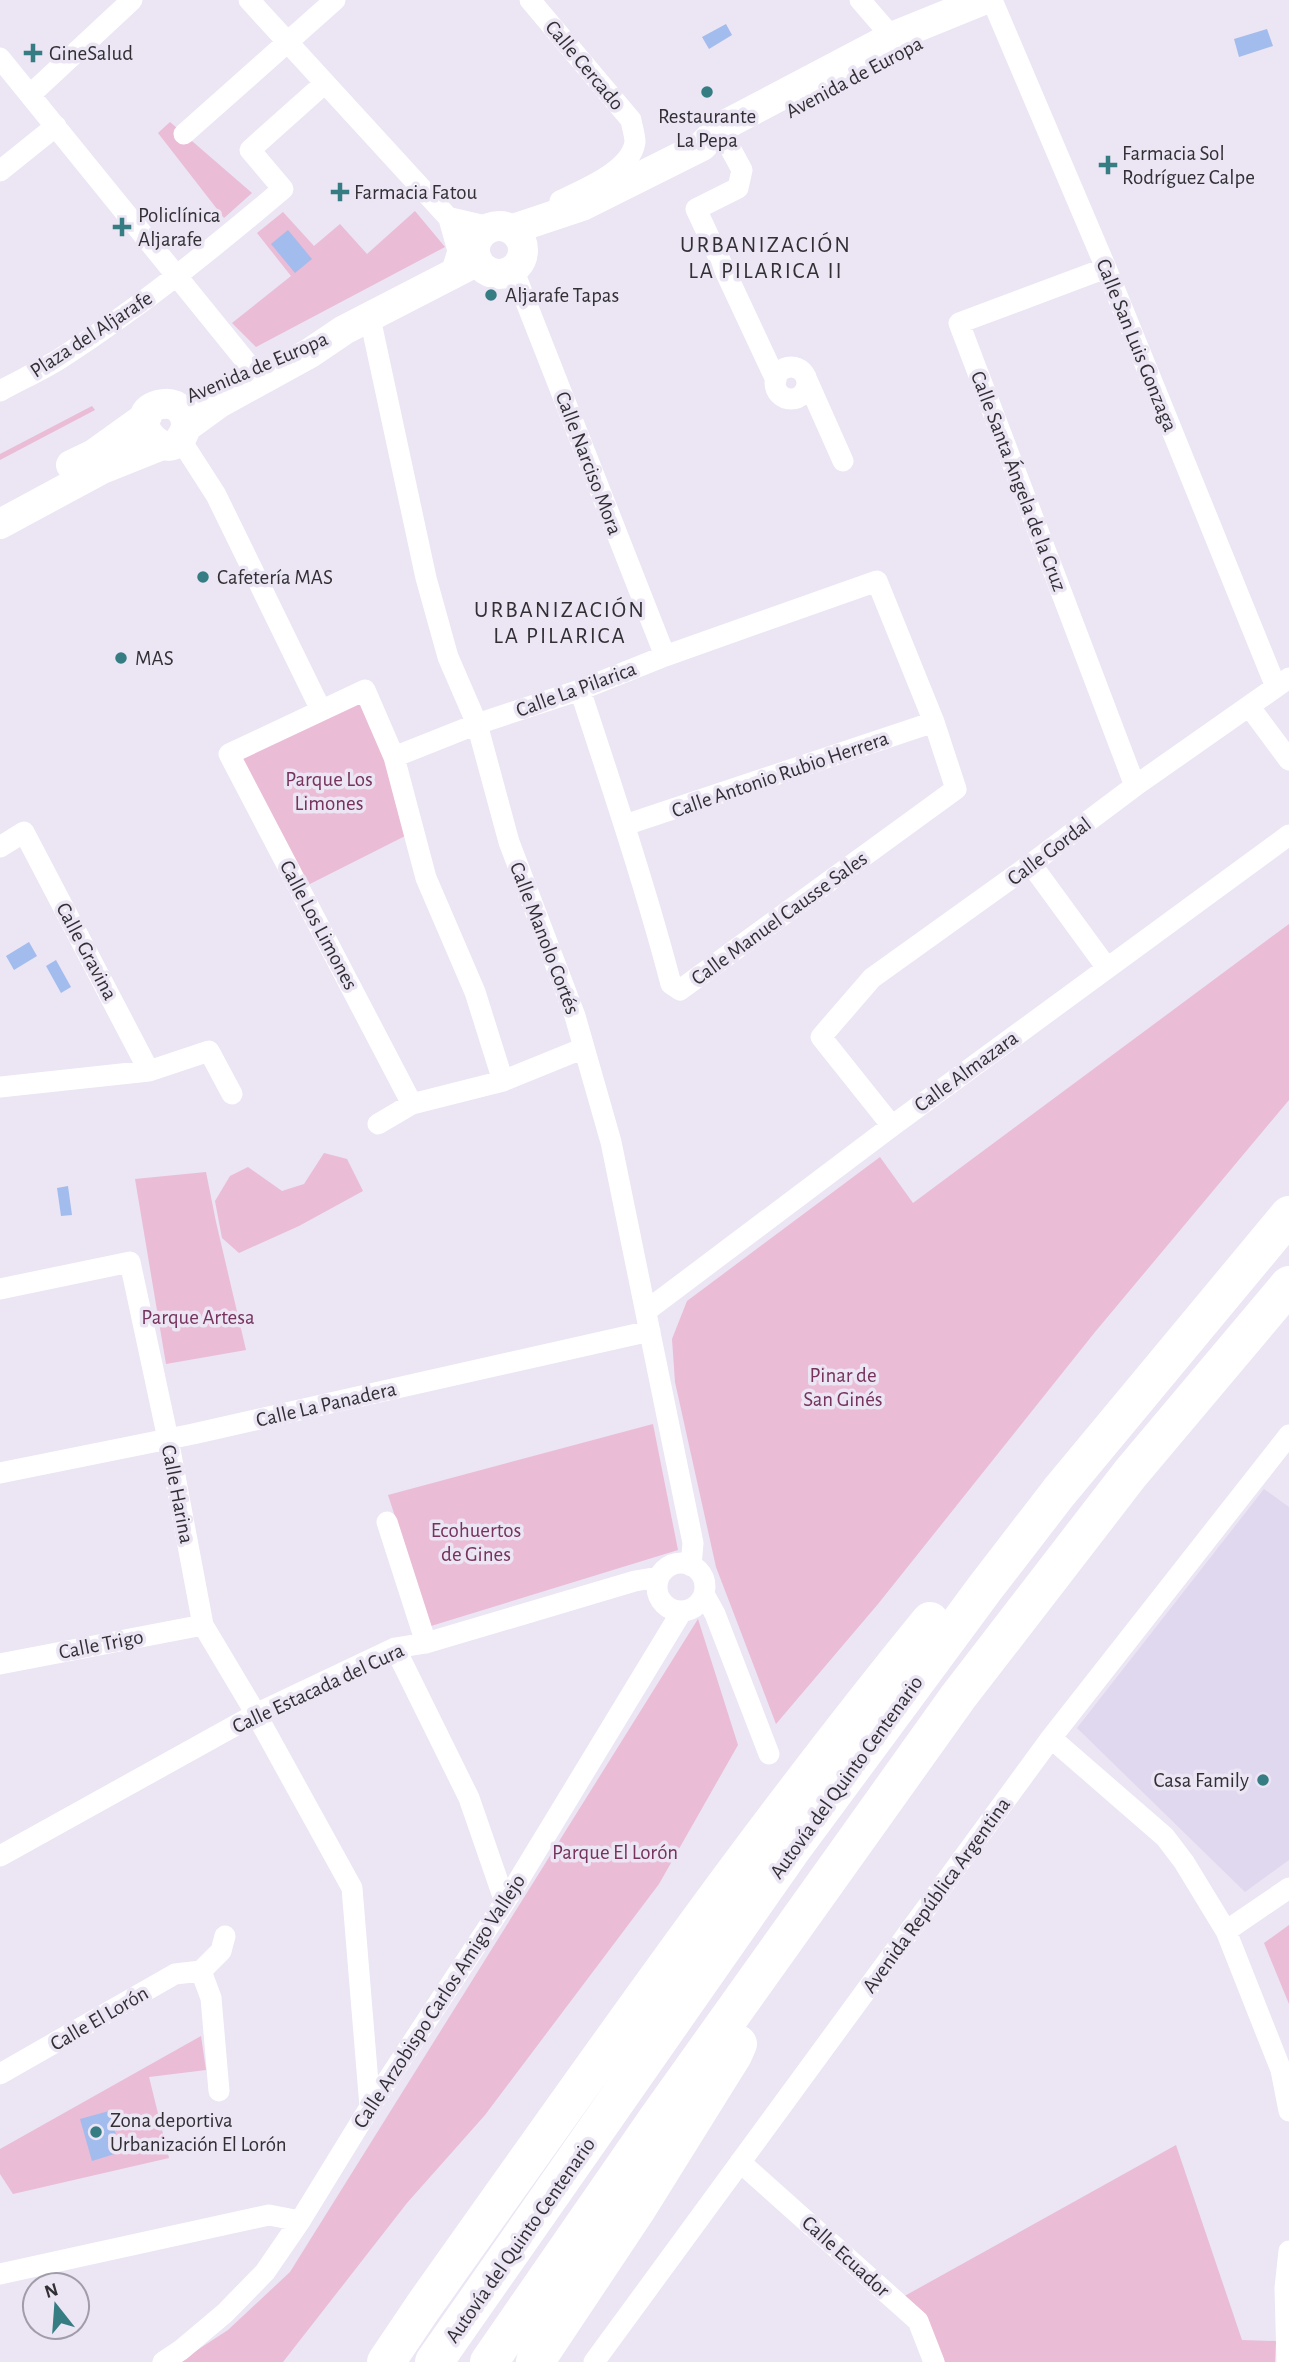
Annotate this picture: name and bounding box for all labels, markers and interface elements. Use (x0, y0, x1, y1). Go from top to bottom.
street label: Calle Cercado (541, 16, 628, 114)
street label: Avenida de Europa (782, 32, 926, 122)
marker: GineSalud (23, 43, 43, 63)
place label: GineSalud (49, 43, 133, 64)
marker: Restaurante La Pepa (699, 84, 715, 100)
place label: Restaurante La Pepa (658, 106, 756, 151)
place label: Farmacia Sol Rodríguez Calpe (1122, 143, 1255, 188)
marker: Farmacia Sol Rodríguez Calpe (1100, 157, 1116, 173)
place label: Farmacia Fatou (354, 182, 478, 203)
marker: Farmacia Fatou (332, 184, 348, 200)
place label: Policlínica Aljarafe (138, 205, 221, 250)
marker: Policlínica Aljarafe (112, 217, 132, 237)
district label: URBANIZACIÓN LA PILARICA II (680, 231, 852, 283)
street label: Calle San Luis Gonzaga (1092, 256, 1181, 435)
place label: Aljarafe Tapas (505, 285, 619, 306)
street label: Plaza del Aljarafe (26, 287, 156, 382)
marker: Aljarafe Tapas (483, 287, 499, 303)
street label: Avenida de Europa (183, 328, 331, 407)
street label: Calle Santa Ángela de la Cruz (967, 368, 1072, 594)
street label: Calle Narciso Mora (552, 389, 626, 538)
place label: Cafetería MAS (217, 567, 333, 588)
marker: Cafetería MAS (195, 569, 211, 585)
district label: URBANIZACIÓN LA PILARICA (474, 596, 646, 648)
place label: MAS (135, 648, 174, 669)
marker: MAS (113, 650, 129, 666)
street label: Calle La Pilarica (513, 658, 639, 721)
street label: Calle Antonio Rubio Herrera (669, 727, 892, 821)
park label: Parque Los Limones (285, 769, 373, 814)
street label: Calle Gordal (1003, 813, 1095, 890)
street label: Calle Manuel Causse Sales (687, 848, 871, 989)
street label: Calle Los Limones (276, 857, 361, 993)
street label: Calle Manolo Cortés (506, 859, 583, 1017)
street label: Calle Gravina (52, 899, 121, 1004)
street label: Calle Almazara (911, 1027, 1022, 1116)
park label: Parque Artesa (141, 1307, 255, 1328)
park label: Pinar de San Ginés (803, 1365, 883, 1410)
street label: Calle La Panadera (254, 1378, 399, 1431)
street label: Calle Harina (158, 1443, 197, 1545)
park label: Ecohuertos de Gines (431, 1520, 521, 1565)
street label: Calle Trigo (57, 1626, 145, 1663)
street label: Calle Estacada del Cura (229, 1639, 407, 1737)
street label: Autovía del Quinto Centenario (766, 1672, 927, 1883)
place label: Casa Family (1153, 1770, 1249, 1791)
marker: Casa Family (1255, 1772, 1271, 1788)
street label: Avenida República Argentina (859, 1793, 1014, 1997)
park label: Parque El Lorón (552, 1842, 678, 1863)
street label: Calle Arzobispo Carlos Amigo Vallejo (350, 1871, 529, 2132)
street label: Calle El Lorón (47, 1982, 152, 2055)
place label: Zona deportiva Urbanización El Lorón (110, 2110, 287, 2155)
marker: Zona deportiva Urbanización El Lorón (88, 2124, 104, 2140)
street label: Autovía del Quinto Centenario (442, 2134, 599, 2347)
street label: Calle Ecuador (798, 2212, 894, 2301)
north arrow (21, 2271, 91, 2341)
text: N (42, 2280, 61, 2302)

